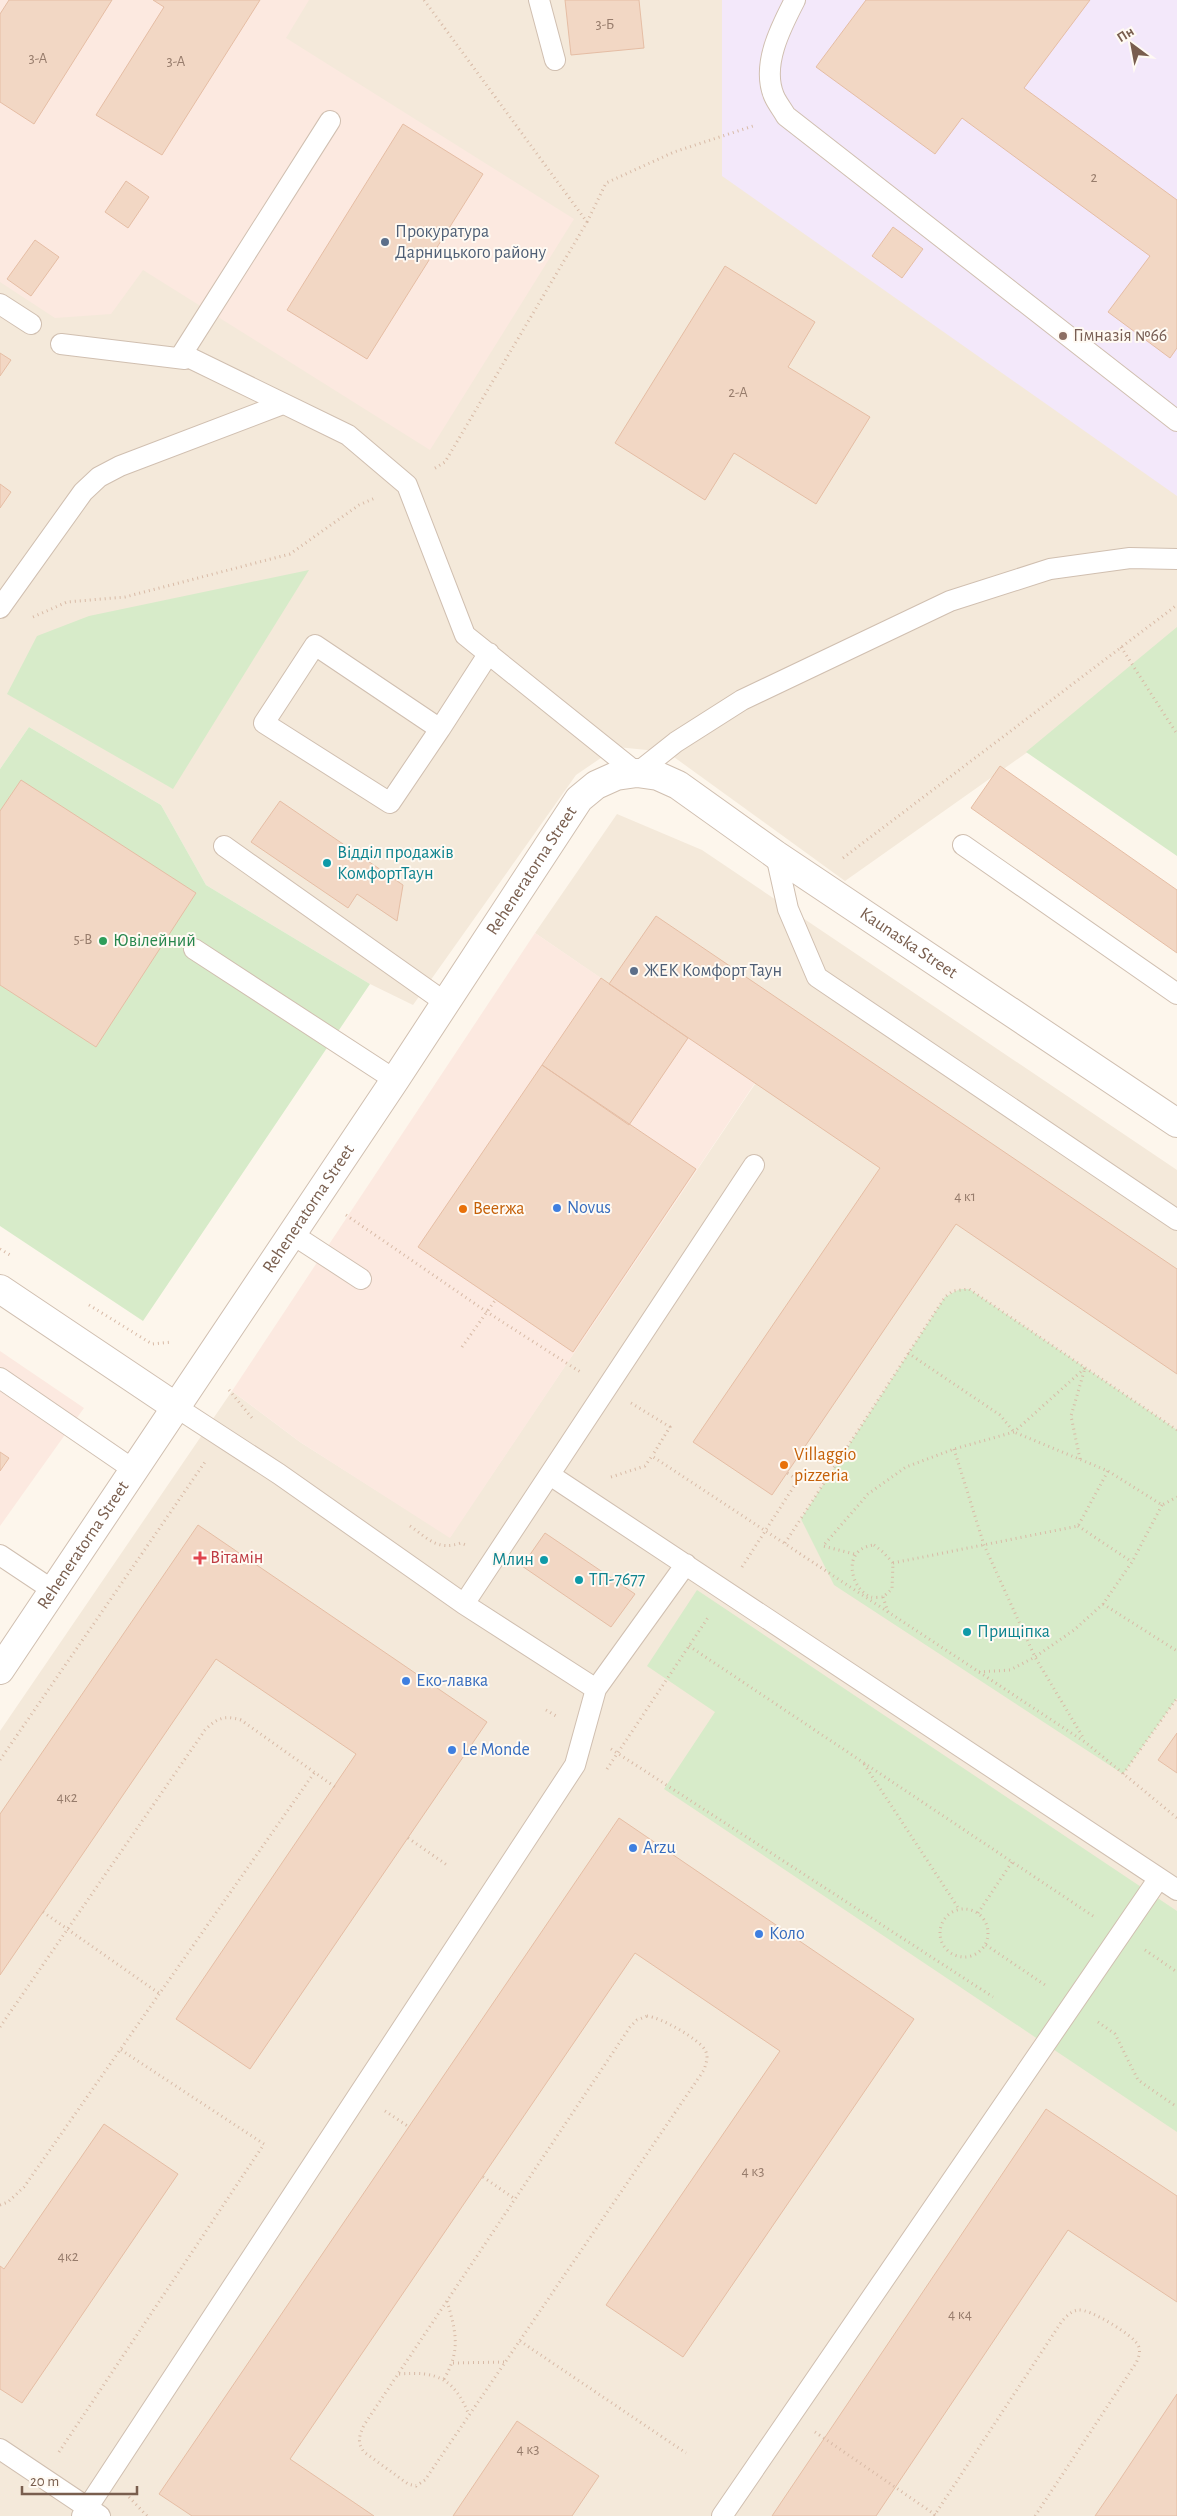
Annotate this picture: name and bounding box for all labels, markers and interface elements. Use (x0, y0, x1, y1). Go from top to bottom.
house number: 3-Б (596, 17, 614, 32)
north arrow (1107, 20, 1157, 70)
text: Пн (1115, 24, 1137, 45)
house number: 3-А (29, 51, 48, 66)
house number: 3-А (167, 54, 186, 69)
house number: 2 (1091, 170, 1098, 185)
place label: Прокуратура Дарницького району (395, 223, 546, 262)
marker: Прокуратура Дарницького району (379, 236, 391, 248)
place label: Гімназія №66 (1073, 327, 1167, 345)
marker: Гімназія №66 (1057, 330, 1069, 342)
house number: 2-А (728, 385, 748, 400)
street label: Reheneratorna Street (483, 803, 581, 939)
place label: Відділ продажів КомфортТаун (337, 844, 454, 883)
marker: Відділ продажів КомфортТаун (321, 857, 333, 869)
street label: Kaunaska Street (857, 905, 961, 983)
house number: 5-В (74, 932, 92, 947)
place label: Ювілейний (113, 932, 196, 950)
marker: Ювілейний (97, 935, 109, 947)
place label: ЖЕК Комфорт Таун (644, 962, 782, 980)
marker: ЖЕК Комфорт Таун (628, 965, 640, 977)
street label: Reheneratorna Street (260, 1141, 358, 1276)
house number: 4 к1 (954, 1189, 976, 1204)
place label: Novus (567, 1199, 611, 1217)
place label: Beerжа (473, 1200, 524, 1218)
marker: Novus (551, 1202, 563, 1214)
marker: Beerжа (457, 1203, 469, 1215)
place label: Villaggio pizzeria (794, 1446, 857, 1485)
marker: Villaggio pizzeria (778, 1459, 790, 1471)
street label: Reheneratorna Street (34, 1478, 133, 1613)
place label: Вітамін (210, 1549, 263, 1567)
place label: Млин (492, 1551, 534, 1569)
marker: Вітамін (194, 1552, 206, 1564)
marker: Млин (538, 1554, 550, 1566)
place label: ТП-7677 (589, 1571, 645, 1589)
marker: ТП-7677 (573, 1574, 585, 1586)
place label: Прищіпка (977, 1623, 1050, 1641)
marker: Прищіпка (961, 1626, 973, 1638)
place label: Еко-лавка (416, 1672, 488, 1690)
marker: Еко-лавка (400, 1675, 412, 1687)
place label: Le Monde (462, 1741, 530, 1759)
marker: Le Monde (446, 1744, 458, 1756)
house number: 4к2 (57, 1790, 78, 1805)
place label: Arzu (643, 1839, 676, 1857)
marker: Arzu (627, 1842, 639, 1854)
place label: Коло (769, 1925, 805, 1943)
marker: Коло (753, 1928, 765, 1940)
house number: 4 к3 (742, 2164, 764, 2179)
house number: 4к2 (58, 2249, 79, 2264)
house number: 4 к4 (948, 2307, 972, 2322)
house number: 4 к3 (517, 2442, 539, 2457)
scale bar (22, 2464, 138, 2496)
text: 20 m (30, 2474, 59, 2489)

